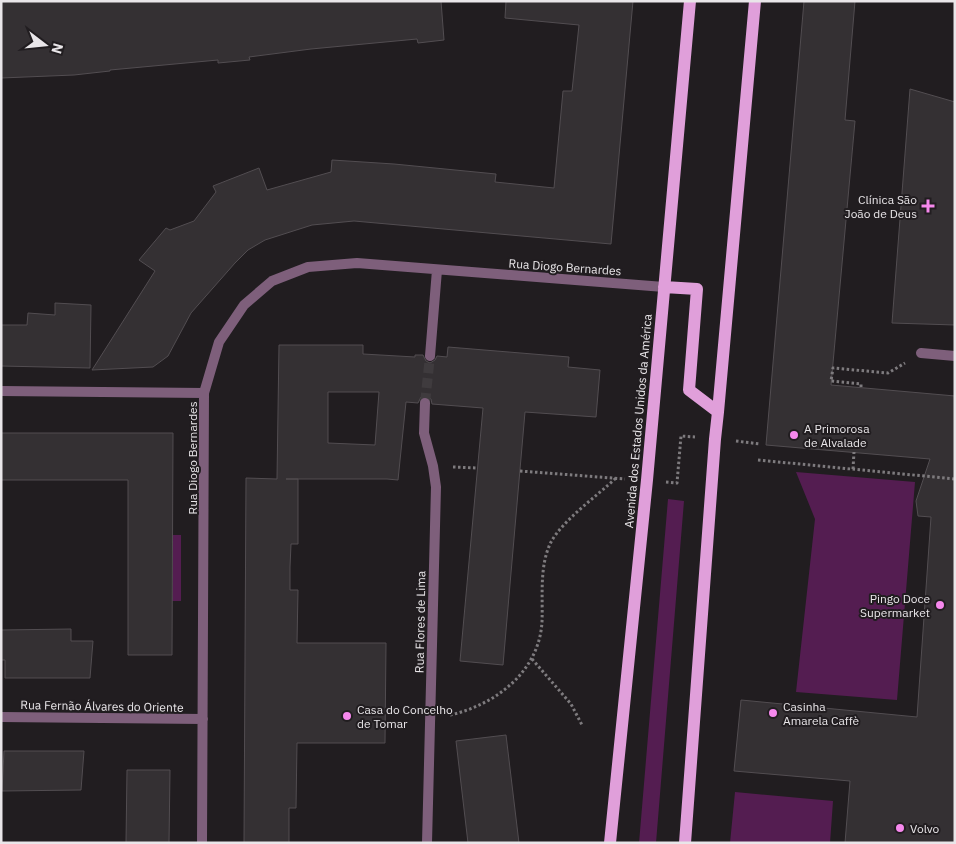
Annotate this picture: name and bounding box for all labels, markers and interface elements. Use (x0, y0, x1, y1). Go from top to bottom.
north arrow (20, 20, 70, 70)
text: N (47, 41, 68, 56)
place label: Clínica São João de Deus (845, 192, 917, 221)
marker: Clínica São João de Deus (921, 199, 935, 213)
street label: Rua Diogo Bernardes (508, 256, 622, 278)
street label: Avenida dos Estados Unidos da América (621, 313, 655, 529)
street label: Rua Diogo Bernardes (185, 401, 200, 515)
place label: A Primorosa de Alvalade (804, 421, 870, 450)
marker: A Primorosa de Alvalade (788, 429, 800, 441)
street label: Rua Flores de Lima (412, 570, 428, 673)
place label: Pingo Doce Supermarket (860, 591, 930, 620)
marker: Pingo Doce Supermarket (934, 599, 946, 611)
street label: Rua Fernão Álvares do Oriente (20, 697, 184, 715)
place label: Casinha Amarela Caffè (783, 699, 860, 728)
place label: Casa do Concelho de Tomar (357, 702, 453, 731)
marker: Casinha Amarela Caffè (767, 707, 779, 719)
marker: Casa do Concelho de Tomar (341, 710, 353, 722)
place label: Volvo (910, 821, 940, 836)
marker: Volvo (894, 822, 906, 834)

